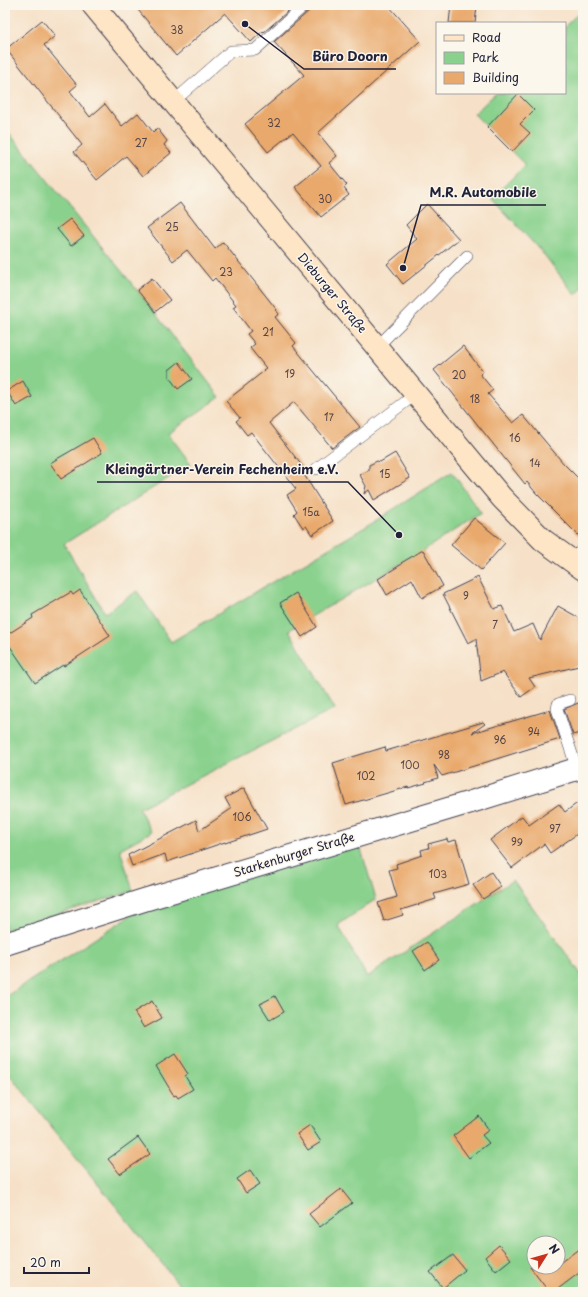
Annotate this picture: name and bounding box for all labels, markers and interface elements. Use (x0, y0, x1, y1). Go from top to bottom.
house number: 38 (171, 22, 183, 37)
legend (436, 22, 566, 94)
text: Road (472, 28, 501, 46)
callout: Büro Doorn (304, 44, 396, 69)
text: Büro Doorn (312, 46, 388, 65)
text: Park (472, 48, 499, 66)
text: Building (472, 68, 519, 86)
house number: 32 (267, 115, 281, 130)
house number: 27 (135, 135, 148, 150)
callout: M.R. Automobile (421, 180, 546, 205)
text: M.R. Automobile (430, 182, 537, 201)
house number: 30 (318, 191, 332, 206)
house number: 25 (165, 219, 179, 234)
street label: Dieburger Straße (294, 248, 372, 336)
house number: 23 (219, 264, 233, 279)
house number: 21 (262, 324, 274, 339)
house number: 19 (285, 366, 295, 381)
house number: 20 (452, 367, 466, 382)
house number: 18 (470, 391, 480, 406)
house number: 17 (324, 409, 335, 424)
house number: 16 (509, 430, 521, 445)
house number: 14 (529, 455, 541, 470)
callout: Kleingärtner-Verein Fechenheim e.V. (97, 457, 348, 482)
text: Kleingärtner-Verein Fechenheim e.V. (105, 459, 339, 478)
house number: 15 (380, 466, 390, 481)
house number: 15a (302, 504, 320, 519)
house number: 9 (463, 588, 469, 603)
house number: 7 (492, 617, 498, 632)
house number: 94 (528, 724, 541, 739)
house number: 96 (494, 732, 506, 747)
house number: 98 (438, 747, 450, 762)
house number: 100 (400, 757, 420, 772)
house number: 102 (357, 768, 375, 783)
house number: 106 (233, 809, 251, 824)
house number: 97 (549, 821, 561, 836)
street label: Starkenburger Straße (231, 827, 356, 881)
house number: 99 (511, 834, 523, 849)
house number: 103 (429, 866, 447, 881)
north arrow (526, 1235, 566, 1275)
text: N (545, 1240, 564, 1258)
scale bar (24, 1249, 89, 1275)
text: 20 m (30, 1253, 61, 1271)

